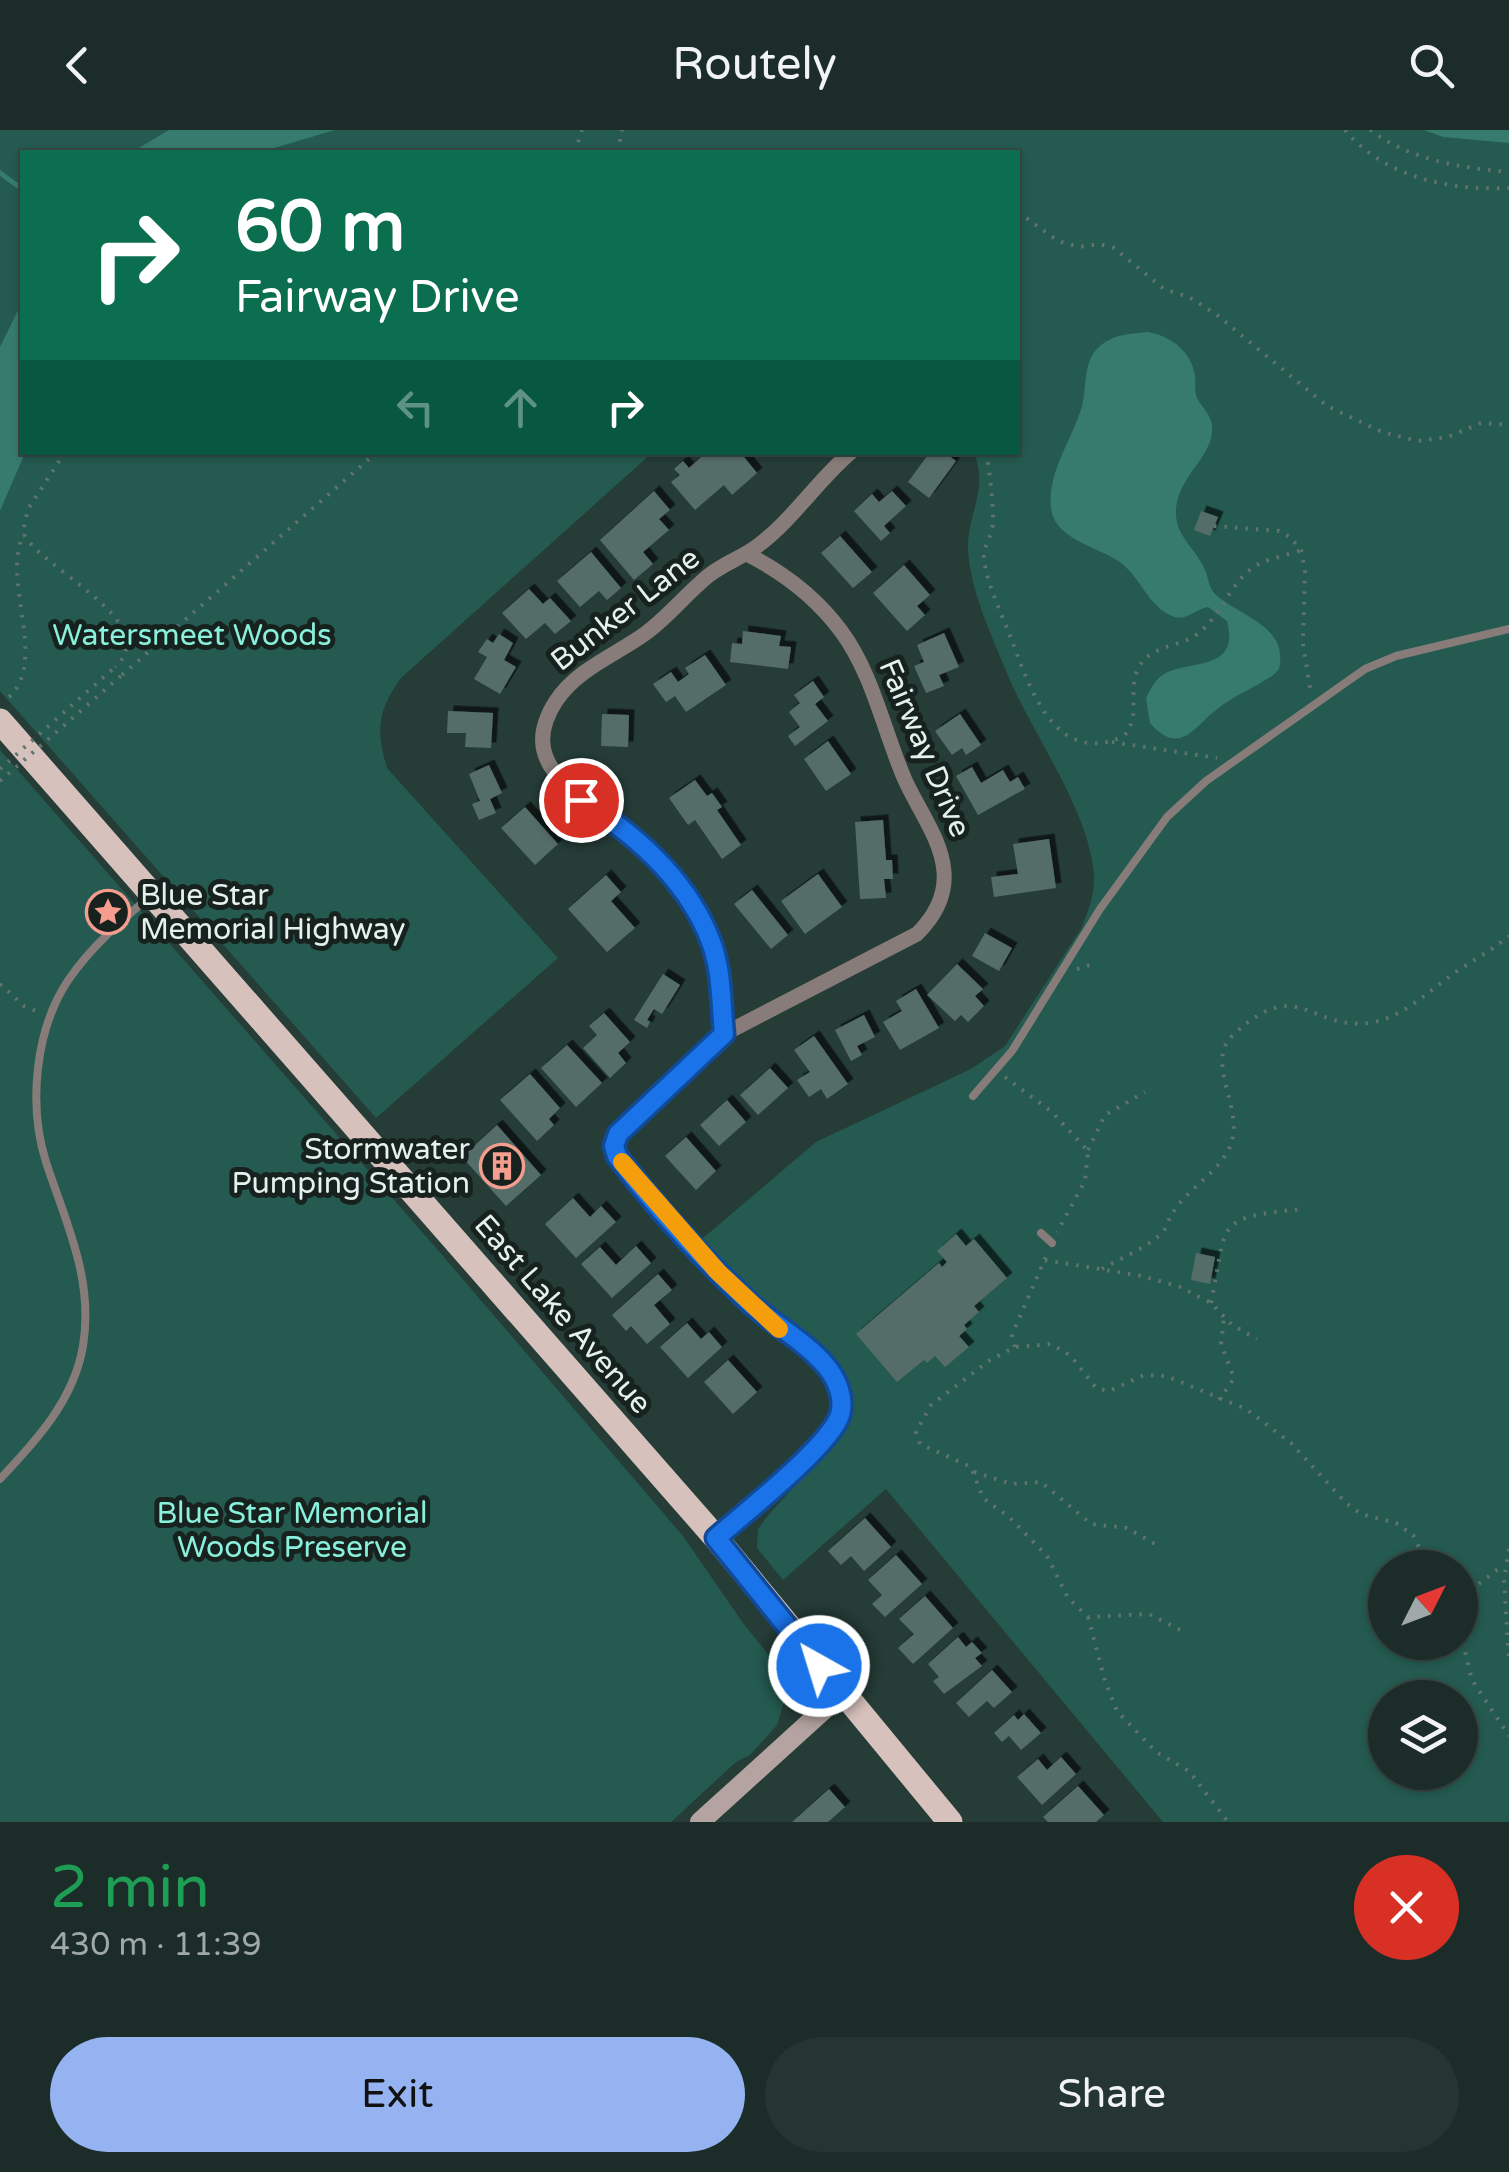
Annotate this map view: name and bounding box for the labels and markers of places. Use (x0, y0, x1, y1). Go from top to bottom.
pin (539, 758, 624, 843)
place label: Blue Star Memorial Highway (140, 877, 405, 948)
place icon: Blue Star Memorial Highway (85, 889, 131, 935)
place label: Stormwater Pumping Station (232, 1131, 471, 1202)
building icon: Stormwater Pumping Station (479, 1143, 525, 1189)

